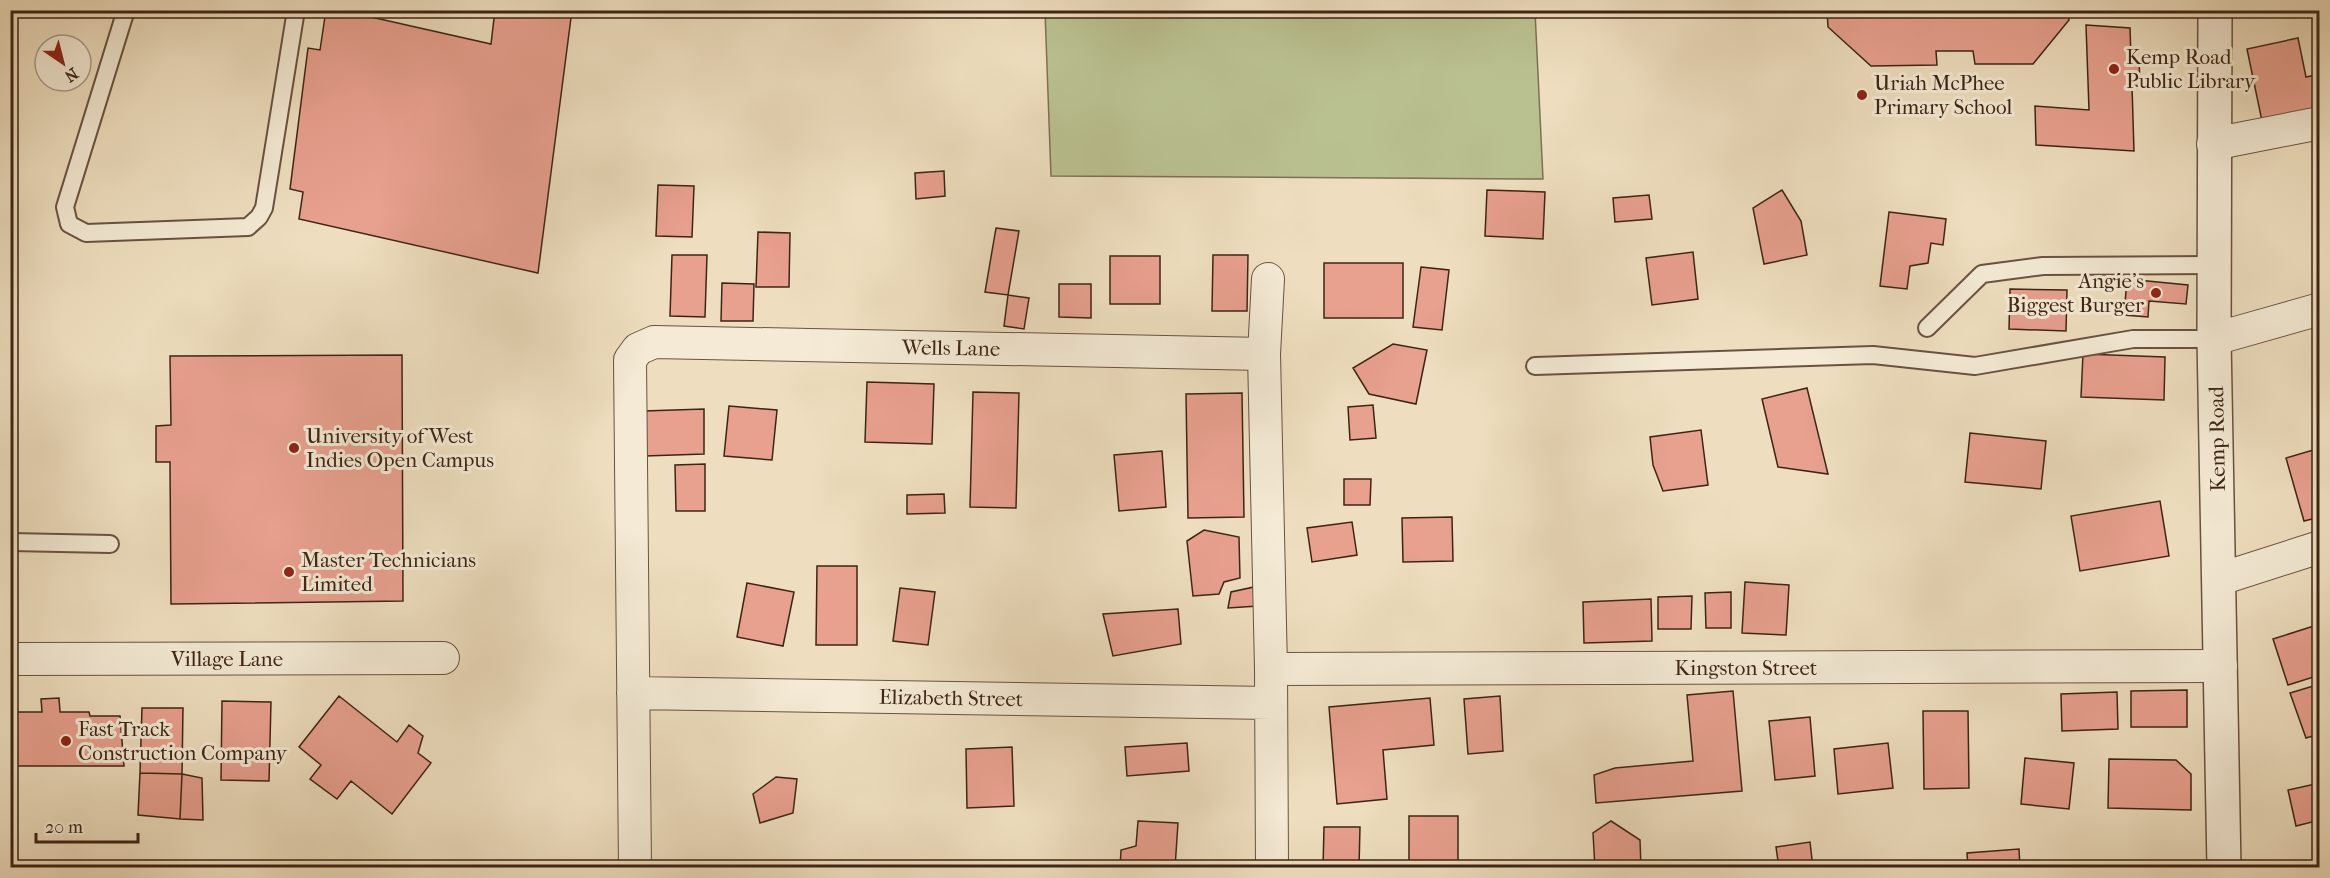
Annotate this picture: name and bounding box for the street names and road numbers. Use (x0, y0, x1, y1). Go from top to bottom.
street label: Wells Lane (901, 335, 1000, 361)
street label: Kemp Road (2204, 386, 2230, 492)
street label: Village Lane (170, 647, 283, 671)
street label: Kingston Street (1675, 656, 1818, 680)
street label: Elizabeth Street (879, 685, 1024, 711)

